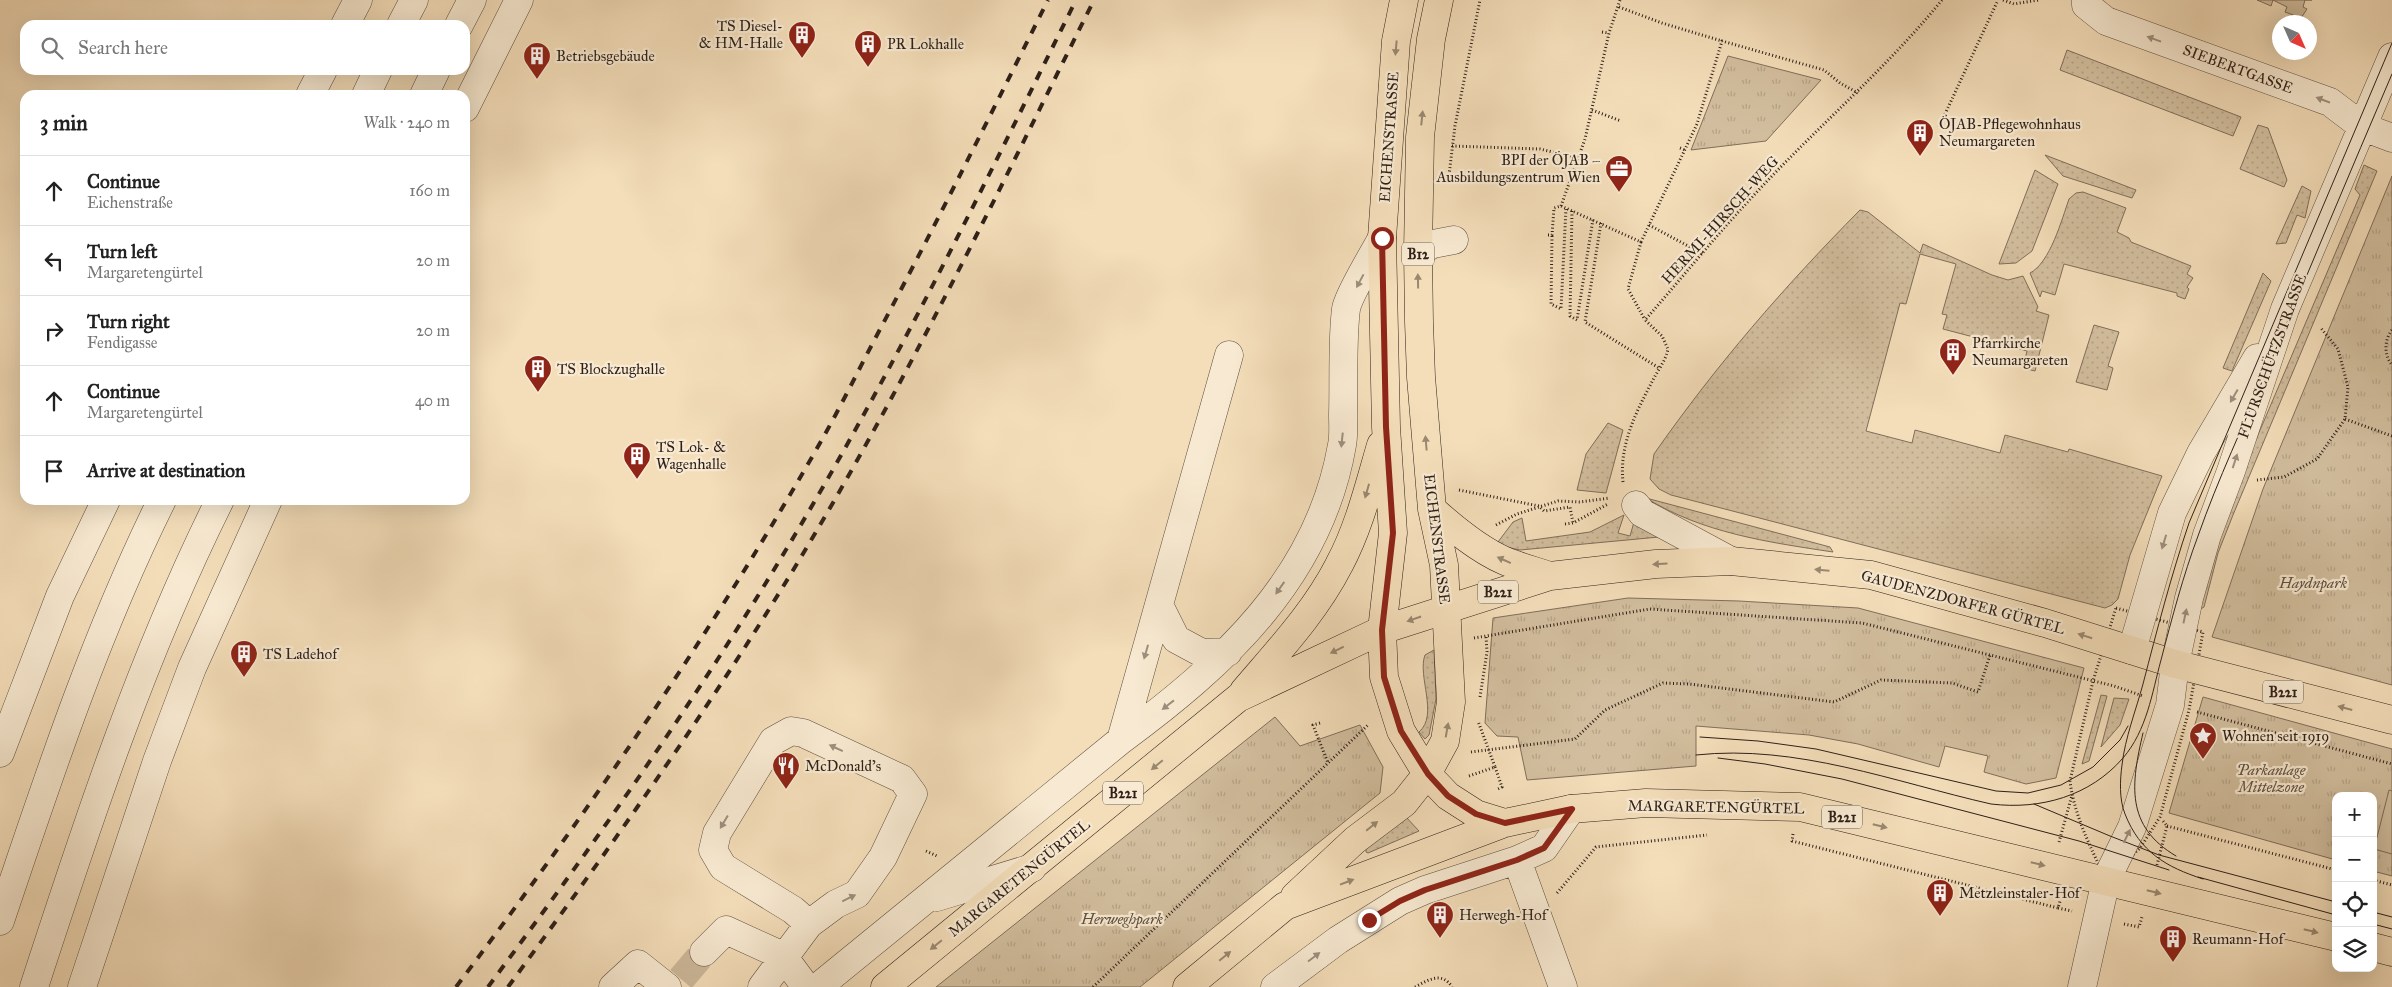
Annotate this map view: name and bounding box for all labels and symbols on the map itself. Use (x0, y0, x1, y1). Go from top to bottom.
north arrow (2272, 15, 2317, 60)
place label: TS Diesel- & HM-Halle (699, 17, 783, 52)
building icon: TS Diesel- & HM-Halle (787, 20, 817, 59)
building icon: PR Lokhalle (853, 29, 883, 68)
place label: PR Lokhalle (887, 35, 964, 53)
one-way arrow (2146, 35, 2161, 42)
one-way arrow (1392, 40, 1400, 56)
building icon: Betriebsgebäude (522, 41, 552, 80)
street label: SIEBERTGASSE (2180, 41, 2296, 97)
place label: Betriebsgebäude (556, 47, 655, 65)
street label: EICHENSTRASSE (1375, 71, 1403, 203)
one-way arrow (2315, 96, 2330, 104)
one-way arrow (1419, 110, 1427, 126)
place label: ÖJAB-Pflegewohnhaus Neumargareten (1939, 114, 2081, 150)
building icon: ÖJAB-Pflegewohnhaus Neumargareten (1905, 118, 1935, 157)
place label: BPI der ÖJAB – Ausbildungszentrum Wien (1435, 150, 1600, 186)
street label: HERMI-HIRSCH-WEG (1658, 152, 1782, 288)
office icon: BPI der ÖJAB – Ausbildungszentrum Wien (1604, 154, 1634, 193)
route start (1371, 227, 1394, 250)
road number: B12 (1402, 242, 1434, 266)
street label: FLURSCHÜTZSTRASSE (2233, 271, 2310, 441)
one-way arrow (1414, 272, 1422, 288)
one-way arrow (1355, 274, 1364, 288)
place label: Pfarrkirche Neumargareten (1972, 334, 2068, 369)
building icon: Pfarrkirche Neumargareten (1938, 337, 1968, 376)
building icon: TS Blockzughalle (523, 354, 553, 393)
place label: TS Blockzughalle (557, 360, 665, 378)
one-way arrow (2230, 390, 2239, 403)
one-way arrow (1338, 433, 1346, 449)
one-way arrow (1422, 435, 1430, 451)
place label: TS Lok- & Wagenhalle (656, 438, 726, 473)
building icon: TS Lok- & Wagenhalle (622, 441, 652, 480)
one-way arrow (2231, 454, 2239, 469)
street label: EICHENSTRASSE (1420, 473, 1454, 605)
one-way arrow (1363, 483, 1371, 498)
one-way arrow (2159, 534, 2167, 549)
one-way arrow (1497, 555, 1511, 563)
one-way arrow (1652, 561, 1668, 569)
street label: GAUDENZDORFER GÜRTEL (1859, 565, 2067, 638)
one-way arrow (1814, 566, 1830, 574)
park label: Haydnpark (2278, 574, 2347, 593)
road number: B221 (1478, 580, 1518, 604)
one-way arrow (1275, 582, 1285, 595)
one-way arrow (2181, 608, 2189, 623)
one-way arrow (1406, 615, 1421, 623)
one-way arrow (2077, 632, 2092, 640)
building icon: TS Ladehof (229, 639, 259, 678)
one-way arrow (1141, 644, 1149, 659)
place label: TS Ladehof (263, 645, 340, 663)
one-way arrow (1330, 646, 1344, 654)
road number: B221 (2263, 680, 2303, 704)
one-way arrow (1161, 700, 1175, 710)
one-way arrow (2337, 704, 2352, 712)
one-way arrow (1443, 721, 1451, 737)
place icon: Wohnen seit 1919 (2188, 721, 2218, 760)
place label: Wohnen seit 1919 (2222, 727, 2329, 745)
one-way arrow (828, 744, 843, 752)
restaurant icon: McDonald's (771, 751, 801, 790)
place label: McDonald's (805, 757, 881, 775)
one-way arrow (1151, 759, 1163, 770)
park label: Parkanlage Mittelzone (2236, 761, 2306, 796)
road number: B221 (1103, 781, 1143, 804)
street label: MARGARETENGÜRTEL (1627, 795, 1805, 818)
road number: B221 (1822, 806, 1862, 829)
one-way arrow (720, 815, 729, 828)
street label: MARGARETENGÜRTEL (944, 815, 1093, 941)
one-way arrow (1366, 820, 1379, 831)
one-way arrow (1873, 822, 1888, 830)
one-way arrow (2124, 829, 2132, 843)
one-way arrow (2031, 860, 2046, 868)
one-way arrow (1340, 878, 1355, 886)
building icon: Metzleinstaler-Hof (1925, 878, 1955, 917)
place label: Metzleinstaler-Hof (1959, 884, 2083, 902)
one-way arrow (2146, 888, 2161, 896)
one-way arrow (842, 893, 856, 901)
building icon: Herwegh-Hof (1425, 900, 1455, 939)
place label: Herwegh-Hof (1459, 906, 1550, 924)
route end (1358, 909, 1381, 932)
park label: Herweghpark (1080, 910, 1163, 929)
building icon: Reumann-Hof (2158, 924, 2188, 963)
one-way arrow (2304, 927, 2319, 935)
place label: Reumann-Hof (2192, 930, 2286, 948)
one-way arrow (930, 940, 943, 951)
one-way arrow (1218, 950, 1230, 962)
one-way arrow (1307, 952, 1320, 963)

